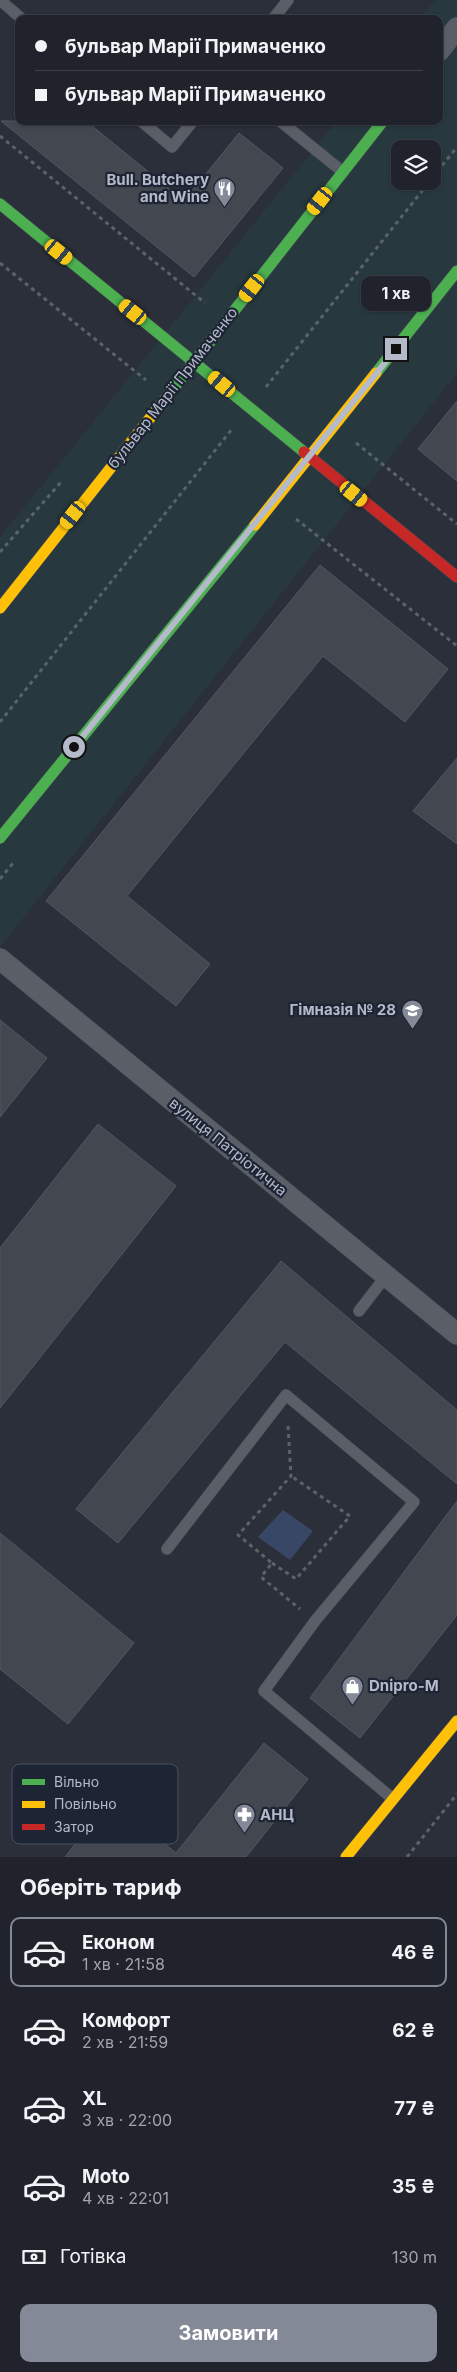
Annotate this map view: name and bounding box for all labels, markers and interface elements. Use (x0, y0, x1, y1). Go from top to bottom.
text: бульвар Марії Примаченко (65, 35, 326, 58)
text: бульвар Марії Примаченко (65, 83, 326, 106)
map controls (391, 140, 441, 190)
button: layers (391, 140, 441, 190)
place label: Bull. Butchery and Wine (106, 170, 209, 206)
restaurant icon: Bull. Butchery and Wine (213, 177, 237, 208)
car (304, 185, 335, 217)
car (42, 237, 75, 267)
car (236, 272, 267, 304)
callout: 1 хв (361, 276, 431, 312)
text: 1 хв (381, 283, 411, 303)
car (116, 297, 149, 327)
street label: бульвар Марії Примаченко (104, 303, 241, 472)
route end (385, 338, 407, 360)
car (205, 369, 238, 399)
car (337, 479, 370, 509)
car (57, 499, 88, 531)
route start (63, 736, 85, 758)
school or university icon: Гімназія № 28 (400, 998, 424, 1029)
place label: Гімназія № 28 (290, 1000, 396, 1019)
street label: вулиця Патріотична (166, 1093, 291, 1200)
shop icon: Dnipro-M (341, 1674, 365, 1705)
place label: Dnipro-M (369, 1676, 439, 1695)
legend (12, 1764, 178, 1844)
text: Вільно (54, 1773, 99, 1790)
text: Повільно (54, 1795, 117, 1812)
pharmacy icon: АНЦ (232, 1803, 256, 1834)
place label: АНЦ (260, 1805, 294, 1824)
text: Затор (54, 1818, 94, 1835)
text: Оберіть тариф (20, 1874, 181, 1900)
icon: car (22, 1930, 67, 1975)
text: Економ (82, 1931, 155, 1954)
text: 46 ₴ (391, 1941, 435, 1964)
text: 1 хв · 21:58 (82, 1954, 165, 1974)
icon: car (22, 2008, 67, 2053)
text: Комфорт (82, 2009, 170, 2032)
text: 62 ₴ (392, 2019, 435, 2042)
text: 2 хв · 21:59 (82, 2032, 168, 2052)
icon: car (22, 2086, 67, 2131)
text: XL (82, 2087, 107, 2110)
text: 77 ₴ (394, 2097, 435, 2120)
text: 3 хв · 22:00 (82, 2110, 172, 2130)
icon: car (22, 2164, 67, 2209)
text: Moto (82, 2165, 130, 2188)
text: 35 ₴ (392, 2175, 435, 2198)
text: 4 хв · 22:01 (82, 2188, 169, 2208)
icon: cash (20, 2243, 48, 2271)
text: Готівка (60, 2245, 126, 2268)
text: 130 m (392, 2247, 437, 2267)
button: Замовити (20, 2304, 437, 2362)

